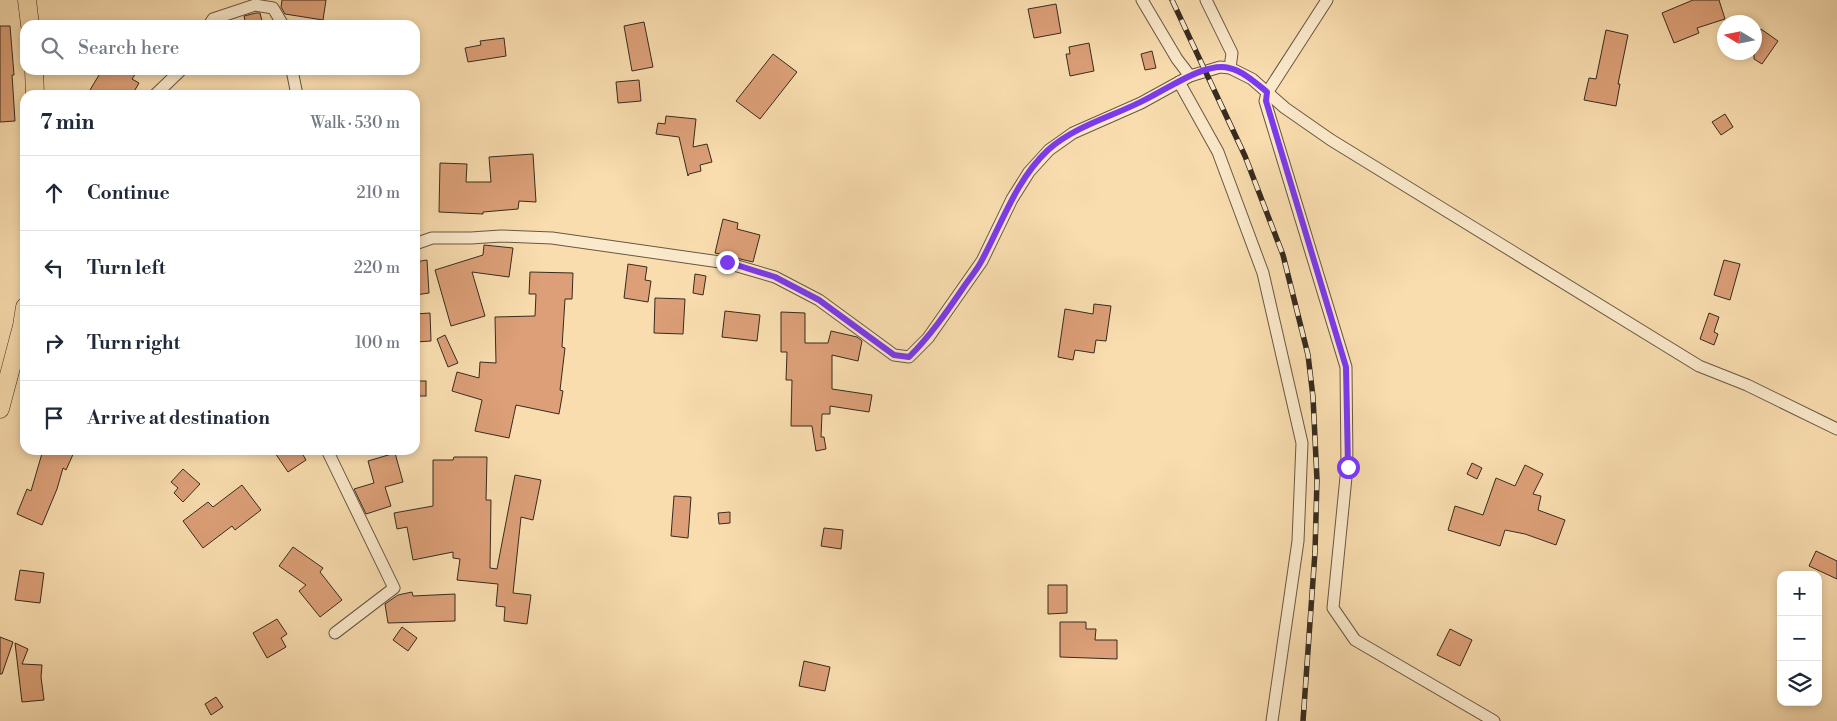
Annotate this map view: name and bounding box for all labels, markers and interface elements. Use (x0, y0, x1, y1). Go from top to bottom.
north arrow (1717, 15, 1762, 60)
search box (20, 20, 420, 75)
icon: search (38, 34, 66, 62)
text: Search here (78, 36, 179, 60)
text: 7 min (40, 110, 94, 136)
text: Walk · 530 m (311, 113, 400, 133)
icon: ahead (40, 179, 68, 207)
text: Continue (87, 181, 170, 205)
text: 210 m (356, 183, 400, 203)
route end (716, 251, 739, 274)
icon: left (40, 254, 68, 282)
text: Turn left (87, 256, 166, 280)
text: 220 m (354, 258, 400, 278)
icon: right (40, 329, 68, 357)
text: Turn right (87, 331, 180, 355)
text: 100 m (355, 333, 400, 353)
icon: arrive (40, 404, 68, 432)
text: Arrive at destination (87, 406, 270, 430)
route start (1337, 456, 1360, 479)
map controls (1777, 571, 1822, 706)
button: + (1777, 571, 1822, 616)
button: − (1777, 616, 1822, 661)
button: layers (1777, 661, 1822, 706)

